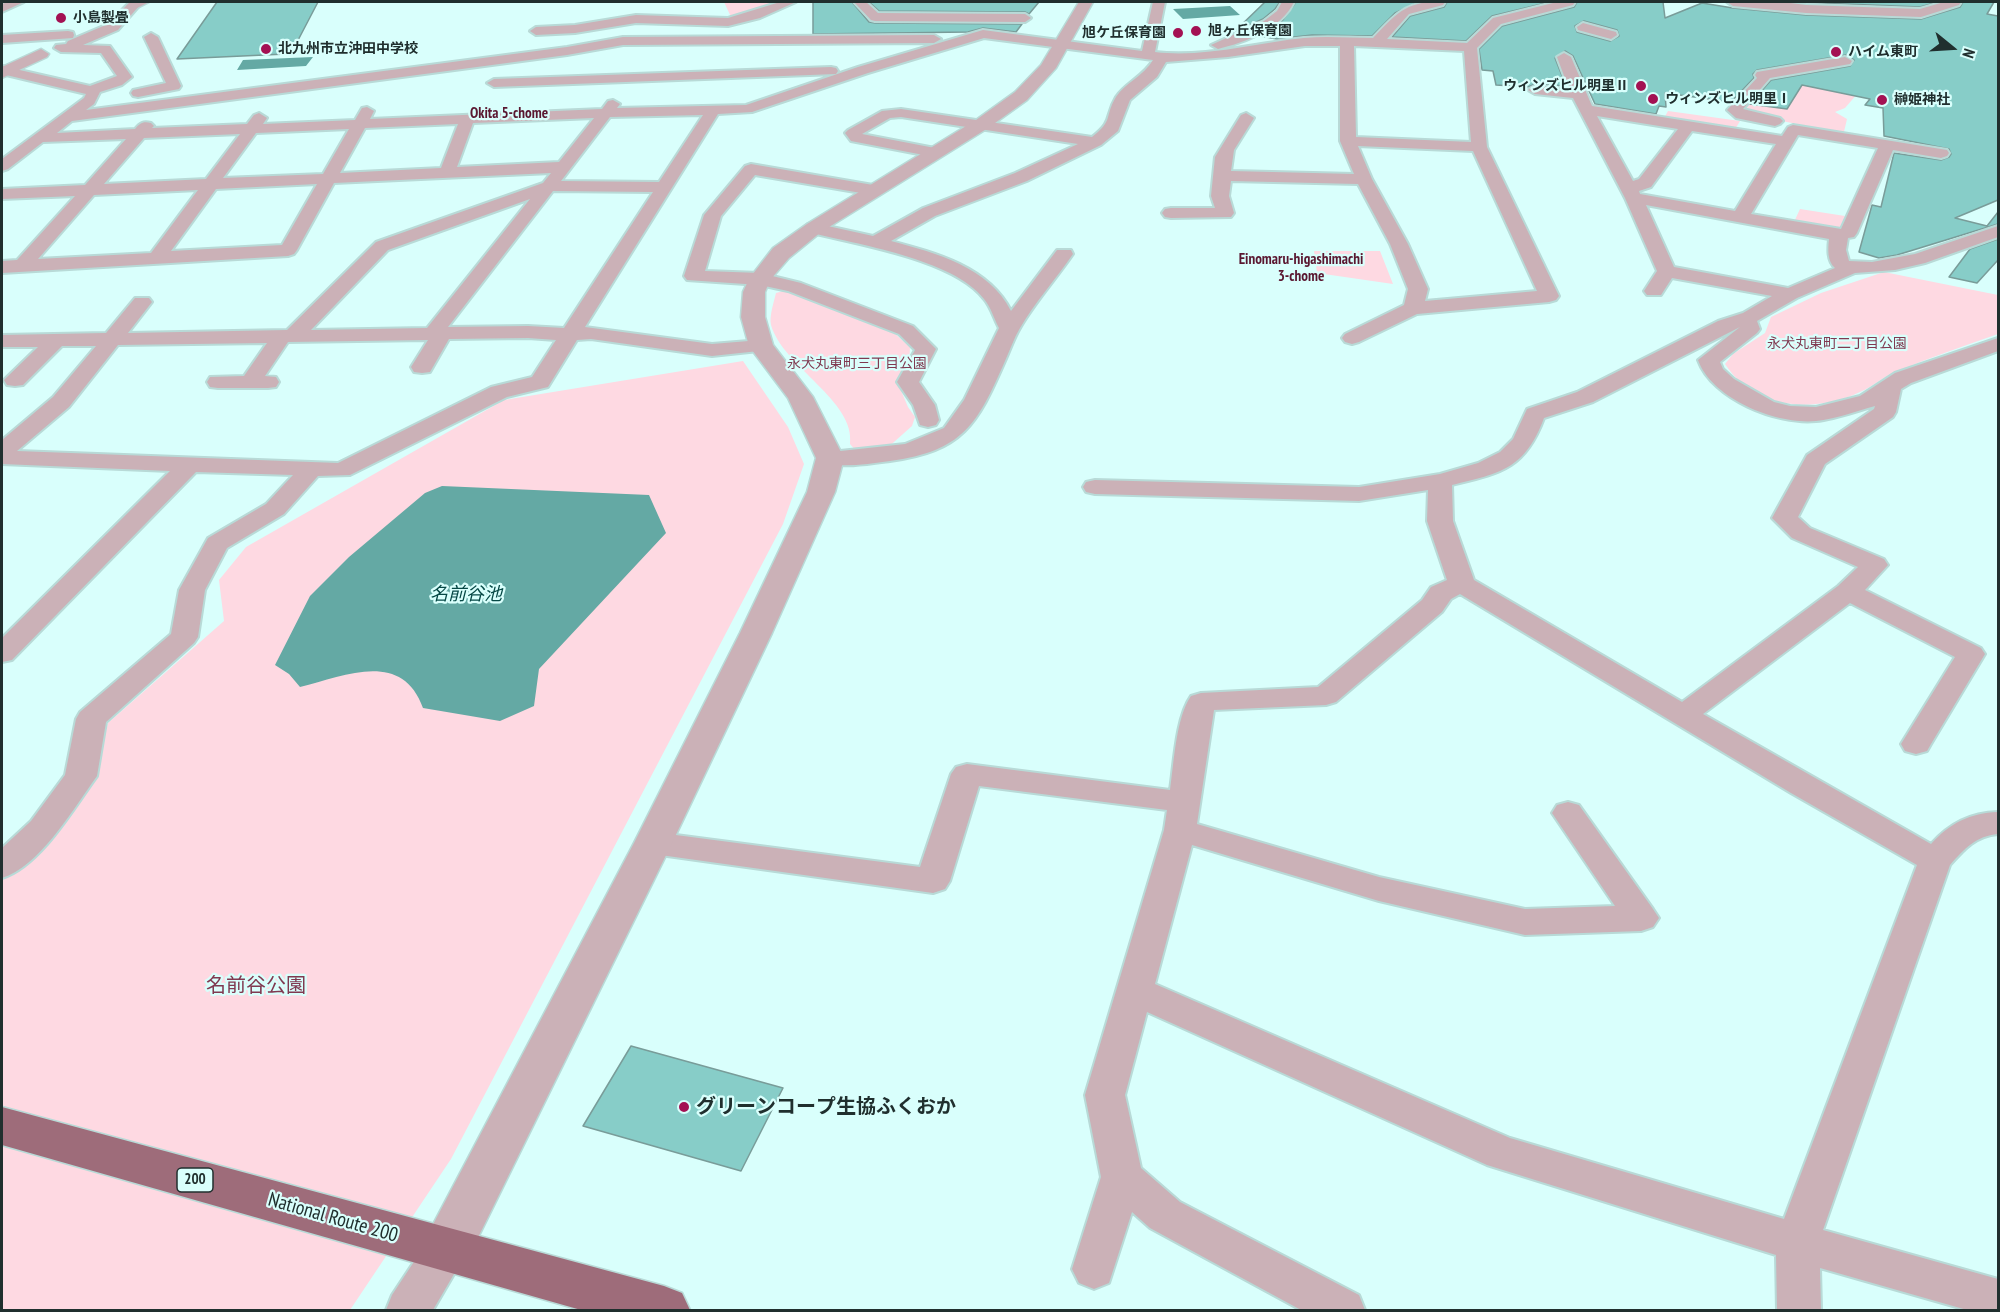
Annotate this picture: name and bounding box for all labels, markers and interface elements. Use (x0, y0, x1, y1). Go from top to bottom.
place label: 小島製畳 (73, 10, 129, 26)
marker: 小島製畳 (54, 11, 68, 25)
north arrow (1922, 18, 1982, 78)
place label: 旭ヶ丘保育園 (1208, 23, 1292, 39)
marker: 旭ヶ丘保育園 (1189, 24, 1203, 38)
place label: 旭ケ丘保育園 (1082, 25, 1166, 41)
marker: 旭ケ丘保育園 (1171, 26, 1185, 40)
place label: 北九州市立沖田中学校 (278, 41, 418, 57)
marker: 北九州市立沖田中学校 (259, 42, 273, 56)
place label: ハイム東町 (1848, 44, 1918, 60)
marker: ハイム東町 (1829, 45, 1843, 59)
text: N (1958, 46, 1980, 61)
place label: ウィンズヒル明里Ⅱ (1503, 78, 1629, 94)
marker: ウィンズヒル明里Ⅱ (1634, 79, 1648, 93)
place label: ウィンズヒル明里Ⅰ (1665, 91, 1791, 107)
marker: ウィンズヒル明里Ⅰ (1646, 92, 1660, 106)
place label: 榊姫神社 (1894, 92, 1950, 108)
marker: 榊姫神社 (1875, 93, 1889, 107)
district label: Okita 5-chome (470, 105, 548, 123)
district label: Einomaru-higashimachi 3-chome (1239, 251, 1363, 286)
park label: 永犬丸東町二丁目公園 (1767, 336, 1907, 352)
park label: 永犬丸東町三丁目公園 (787, 356, 927, 372)
water label: 名前谷池 (430, 584, 502, 606)
park label: 名前谷公園 (206, 974, 306, 998)
place label: グリーンコープ生協ふくおか (696, 1095, 956, 1119)
marker: グリーンコープ生協ふくおか (677, 1100, 691, 1114)
road number: 200 (177, 1168, 213, 1192)
street label: National Route 200 (265, 1188, 401, 1248)

